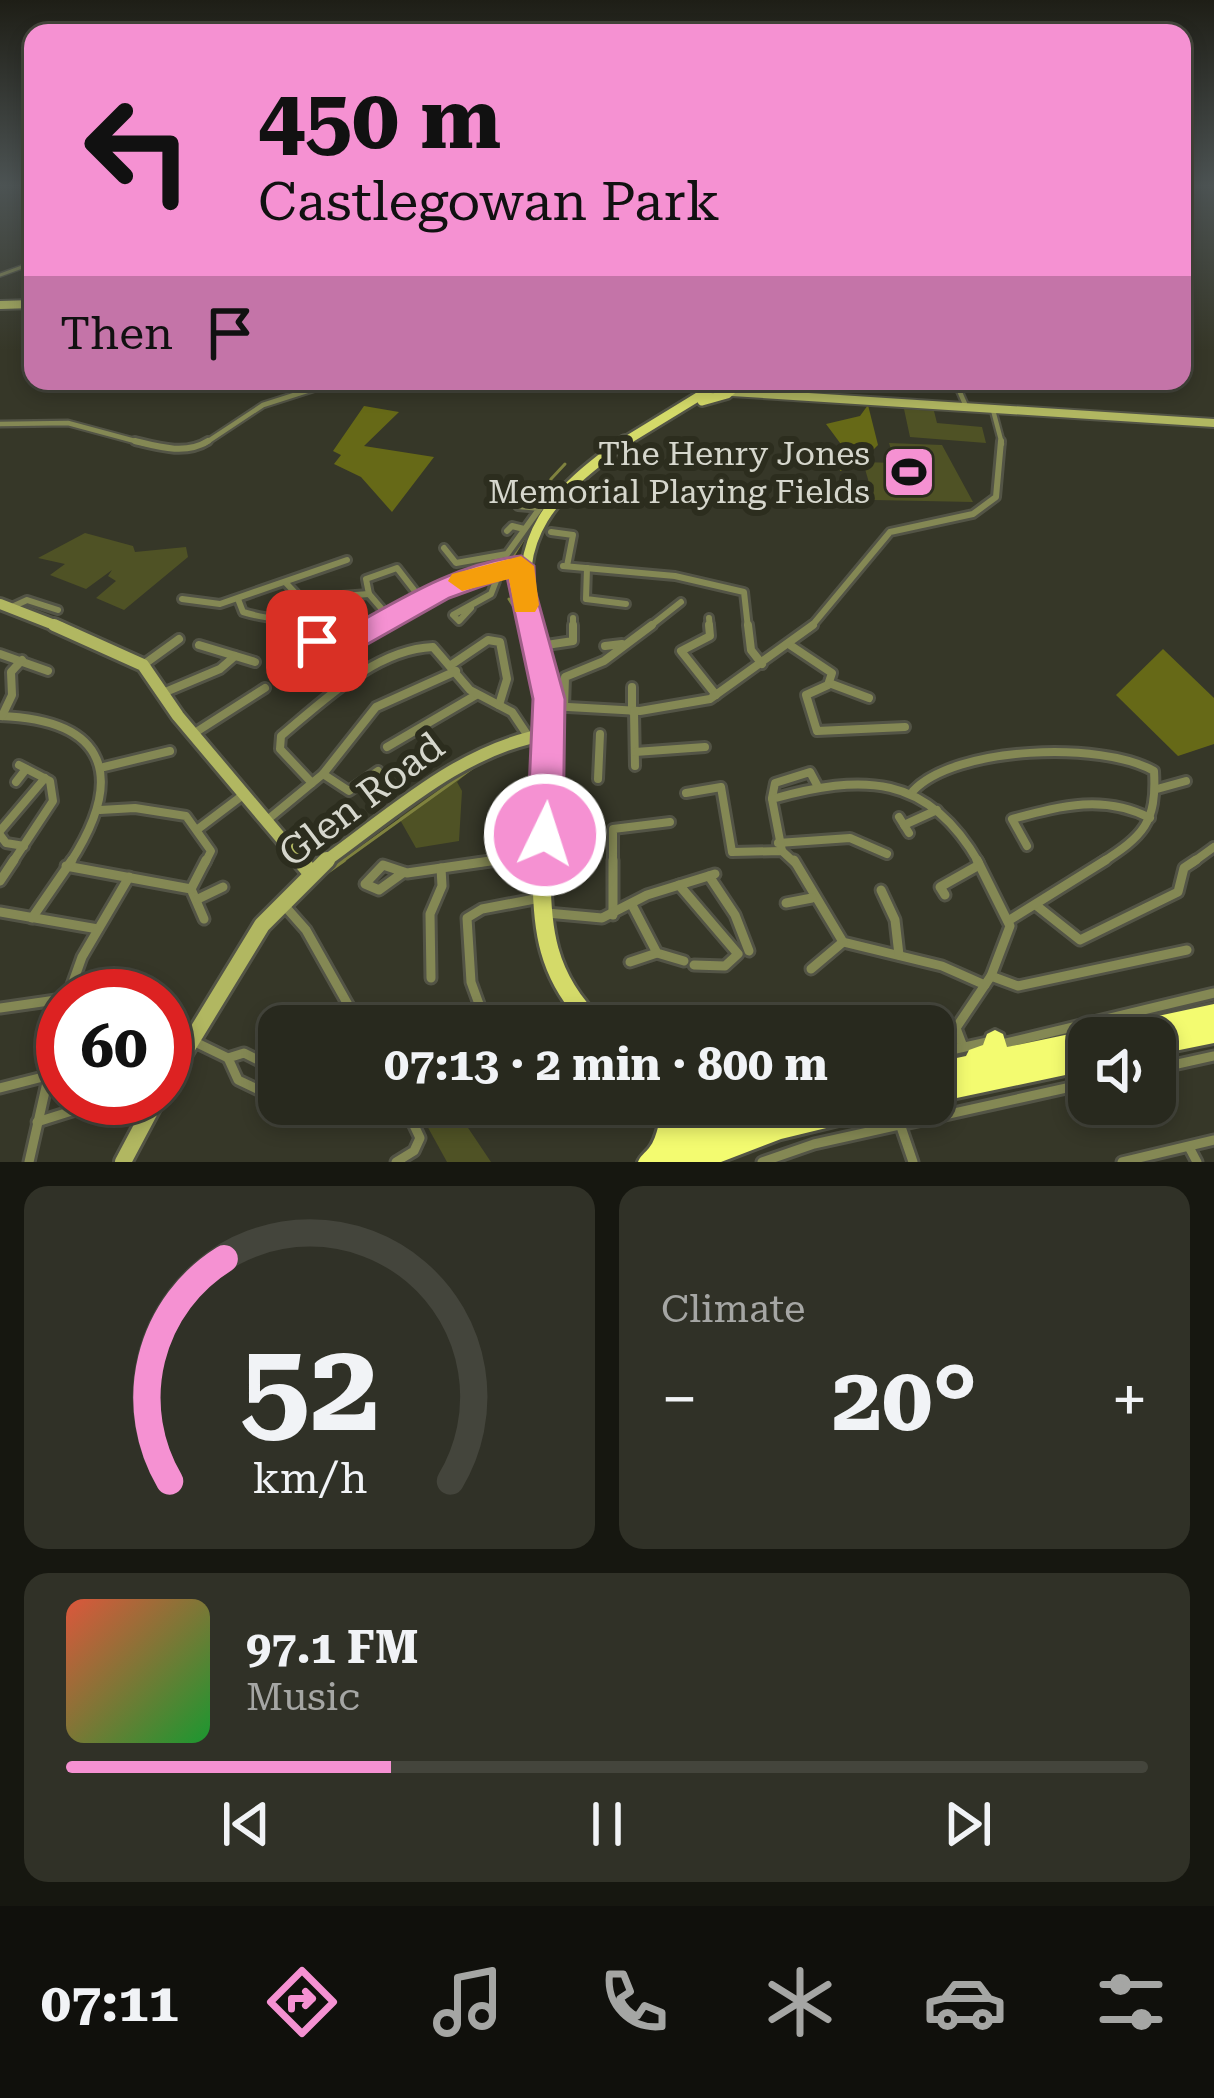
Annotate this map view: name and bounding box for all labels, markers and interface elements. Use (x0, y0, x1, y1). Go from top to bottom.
text: 450 m (258, 70, 501, 168)
icon: left (60, 72, 216, 228)
text: Castlegowan Park (258, 170, 720, 233)
icon: arrive (197, 300, 263, 366)
text: Then (60, 307, 173, 360)
place label: The Henry Jones Memorial Playing Fields (488, 434, 870, 511)
sports icon: The Henry Jones Memorial Playing Fields (881, 444, 937, 500)
pin (266, 590, 368, 692)
icon: arrive (284, 608, 350, 674)
street label: Glen Road (270, 723, 453, 877)
position arrow (482, 772, 608, 898)
speed limit sign: 60 (36, 969, 192, 1125)
map controls (1068, 1017, 1176, 1125)
button: sound (1068, 1017, 1176, 1125)
text: 07:13 · 2 min · 800 m (384, 1038, 828, 1091)
text: Climate (661, 1286, 805, 1332)
text: 52 (240, 1314, 379, 1460)
text: 20° (832, 1347, 977, 1452)
text: − (661, 1361, 698, 1438)
text: + (1111, 1361, 1148, 1438)
text: km/h (252, 1452, 367, 1502)
text: 97.1 FM (246, 1621, 418, 1674)
text: Music (246, 1674, 360, 1720)
icon: previous (213, 1791, 279, 1857)
icon: pause (574, 1791, 640, 1857)
icon: next (935, 1791, 1001, 1857)
icon: directions (260, 1960, 344, 2044)
icon: music (426, 1960, 510, 2044)
icon: phone (592, 1960, 676, 2044)
icon: climate (758, 1960, 842, 2044)
icon: car (923, 1960, 1007, 2044)
icon: filters (1089, 1960, 1173, 2044)
text: 07:11 (41, 1971, 179, 2034)

